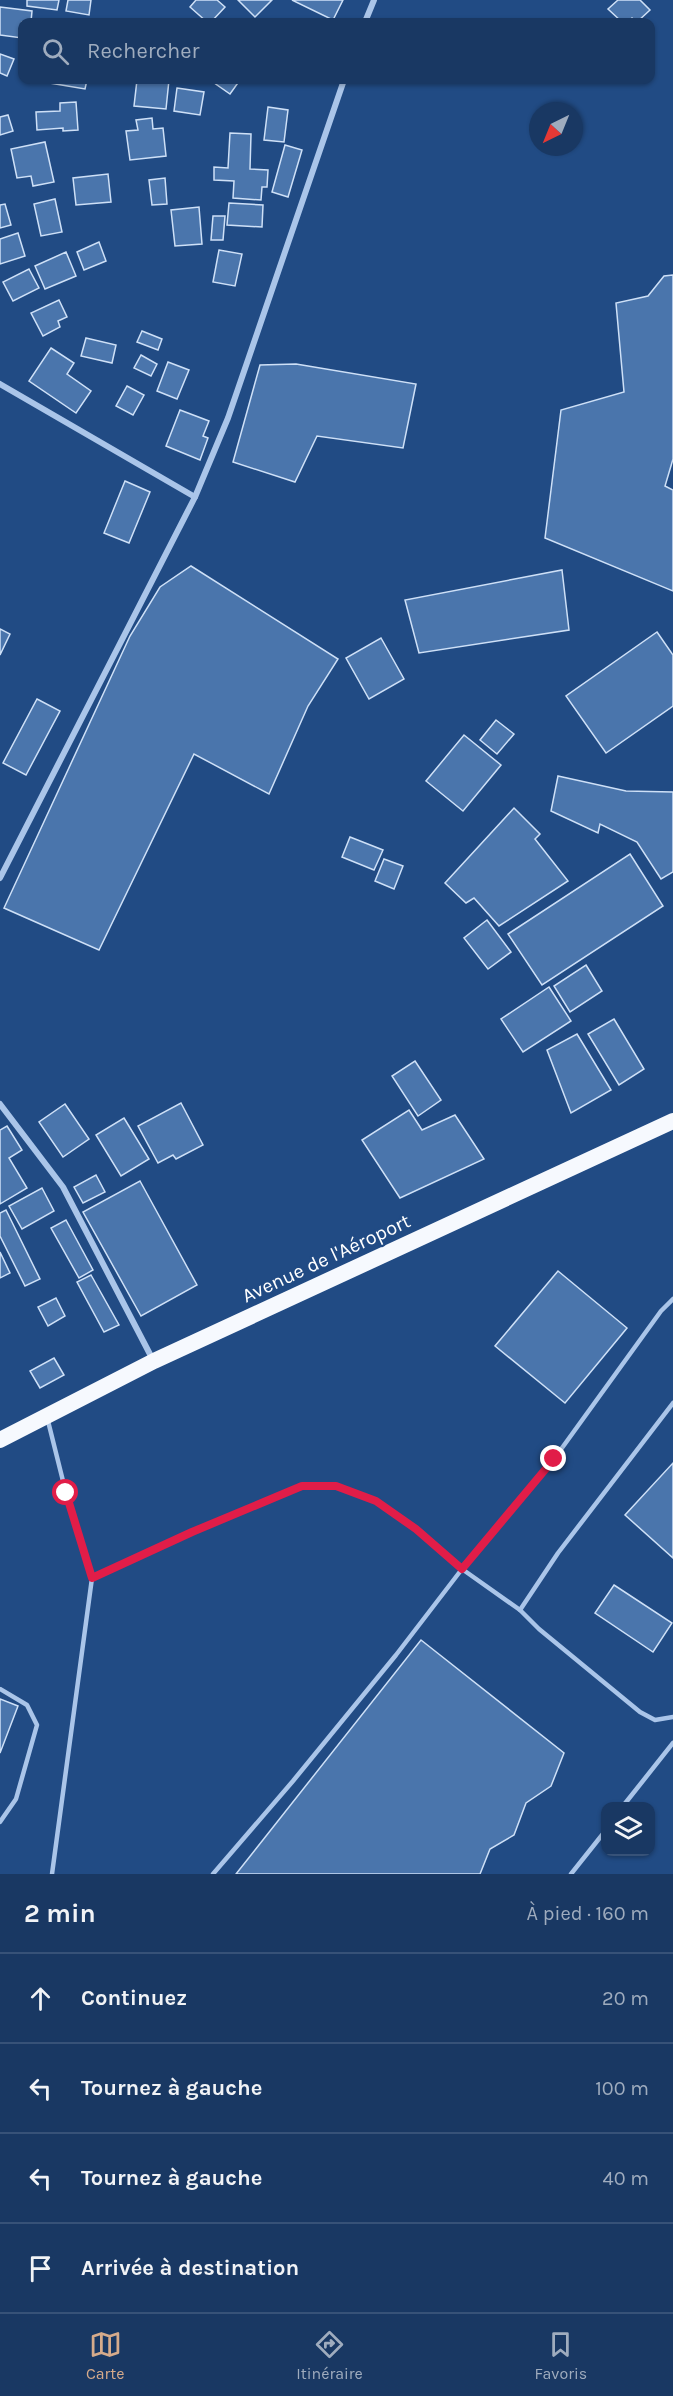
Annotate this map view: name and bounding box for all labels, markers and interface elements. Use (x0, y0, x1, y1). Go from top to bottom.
search box (18, 18, 655, 84)
icon: search (39, 35, 72, 68)
text: Rechercher (87, 38, 200, 64)
north arrow (529, 102, 583, 156)
street label: Avenue de l'Aéroport (238, 1209, 414, 1308)
route end (540, 1445, 566, 1471)
route start (52, 1479, 78, 1505)
map controls (601, 1802, 655, 1856)
button: layers (601, 1802, 655, 1856)
text: 2 min (24, 1898, 96, 1929)
text: À pied · 160 m (527, 1902, 649, 1925)
icon: ahead (24, 1982, 57, 2015)
text: Continuez (81, 1985, 187, 2011)
text: 20 m (602, 1987, 649, 2010)
icon: left (24, 2072, 57, 2105)
text: Tournez à gauche (81, 2075, 262, 2101)
text: 100 m (595, 2077, 649, 2100)
icon: left (24, 2162, 57, 2195)
text: Tournez à gauche (81, 2165, 262, 2191)
text: 40 m (603, 2167, 649, 2190)
icon: arrive (24, 2252, 57, 2285)
text: Arrivée à destination (81, 2255, 299, 2281)
tab: Carte (86, 2328, 125, 2383)
tab: Itinéraire (296, 2328, 363, 2383)
tab: Favoris (535, 2328, 587, 2383)

